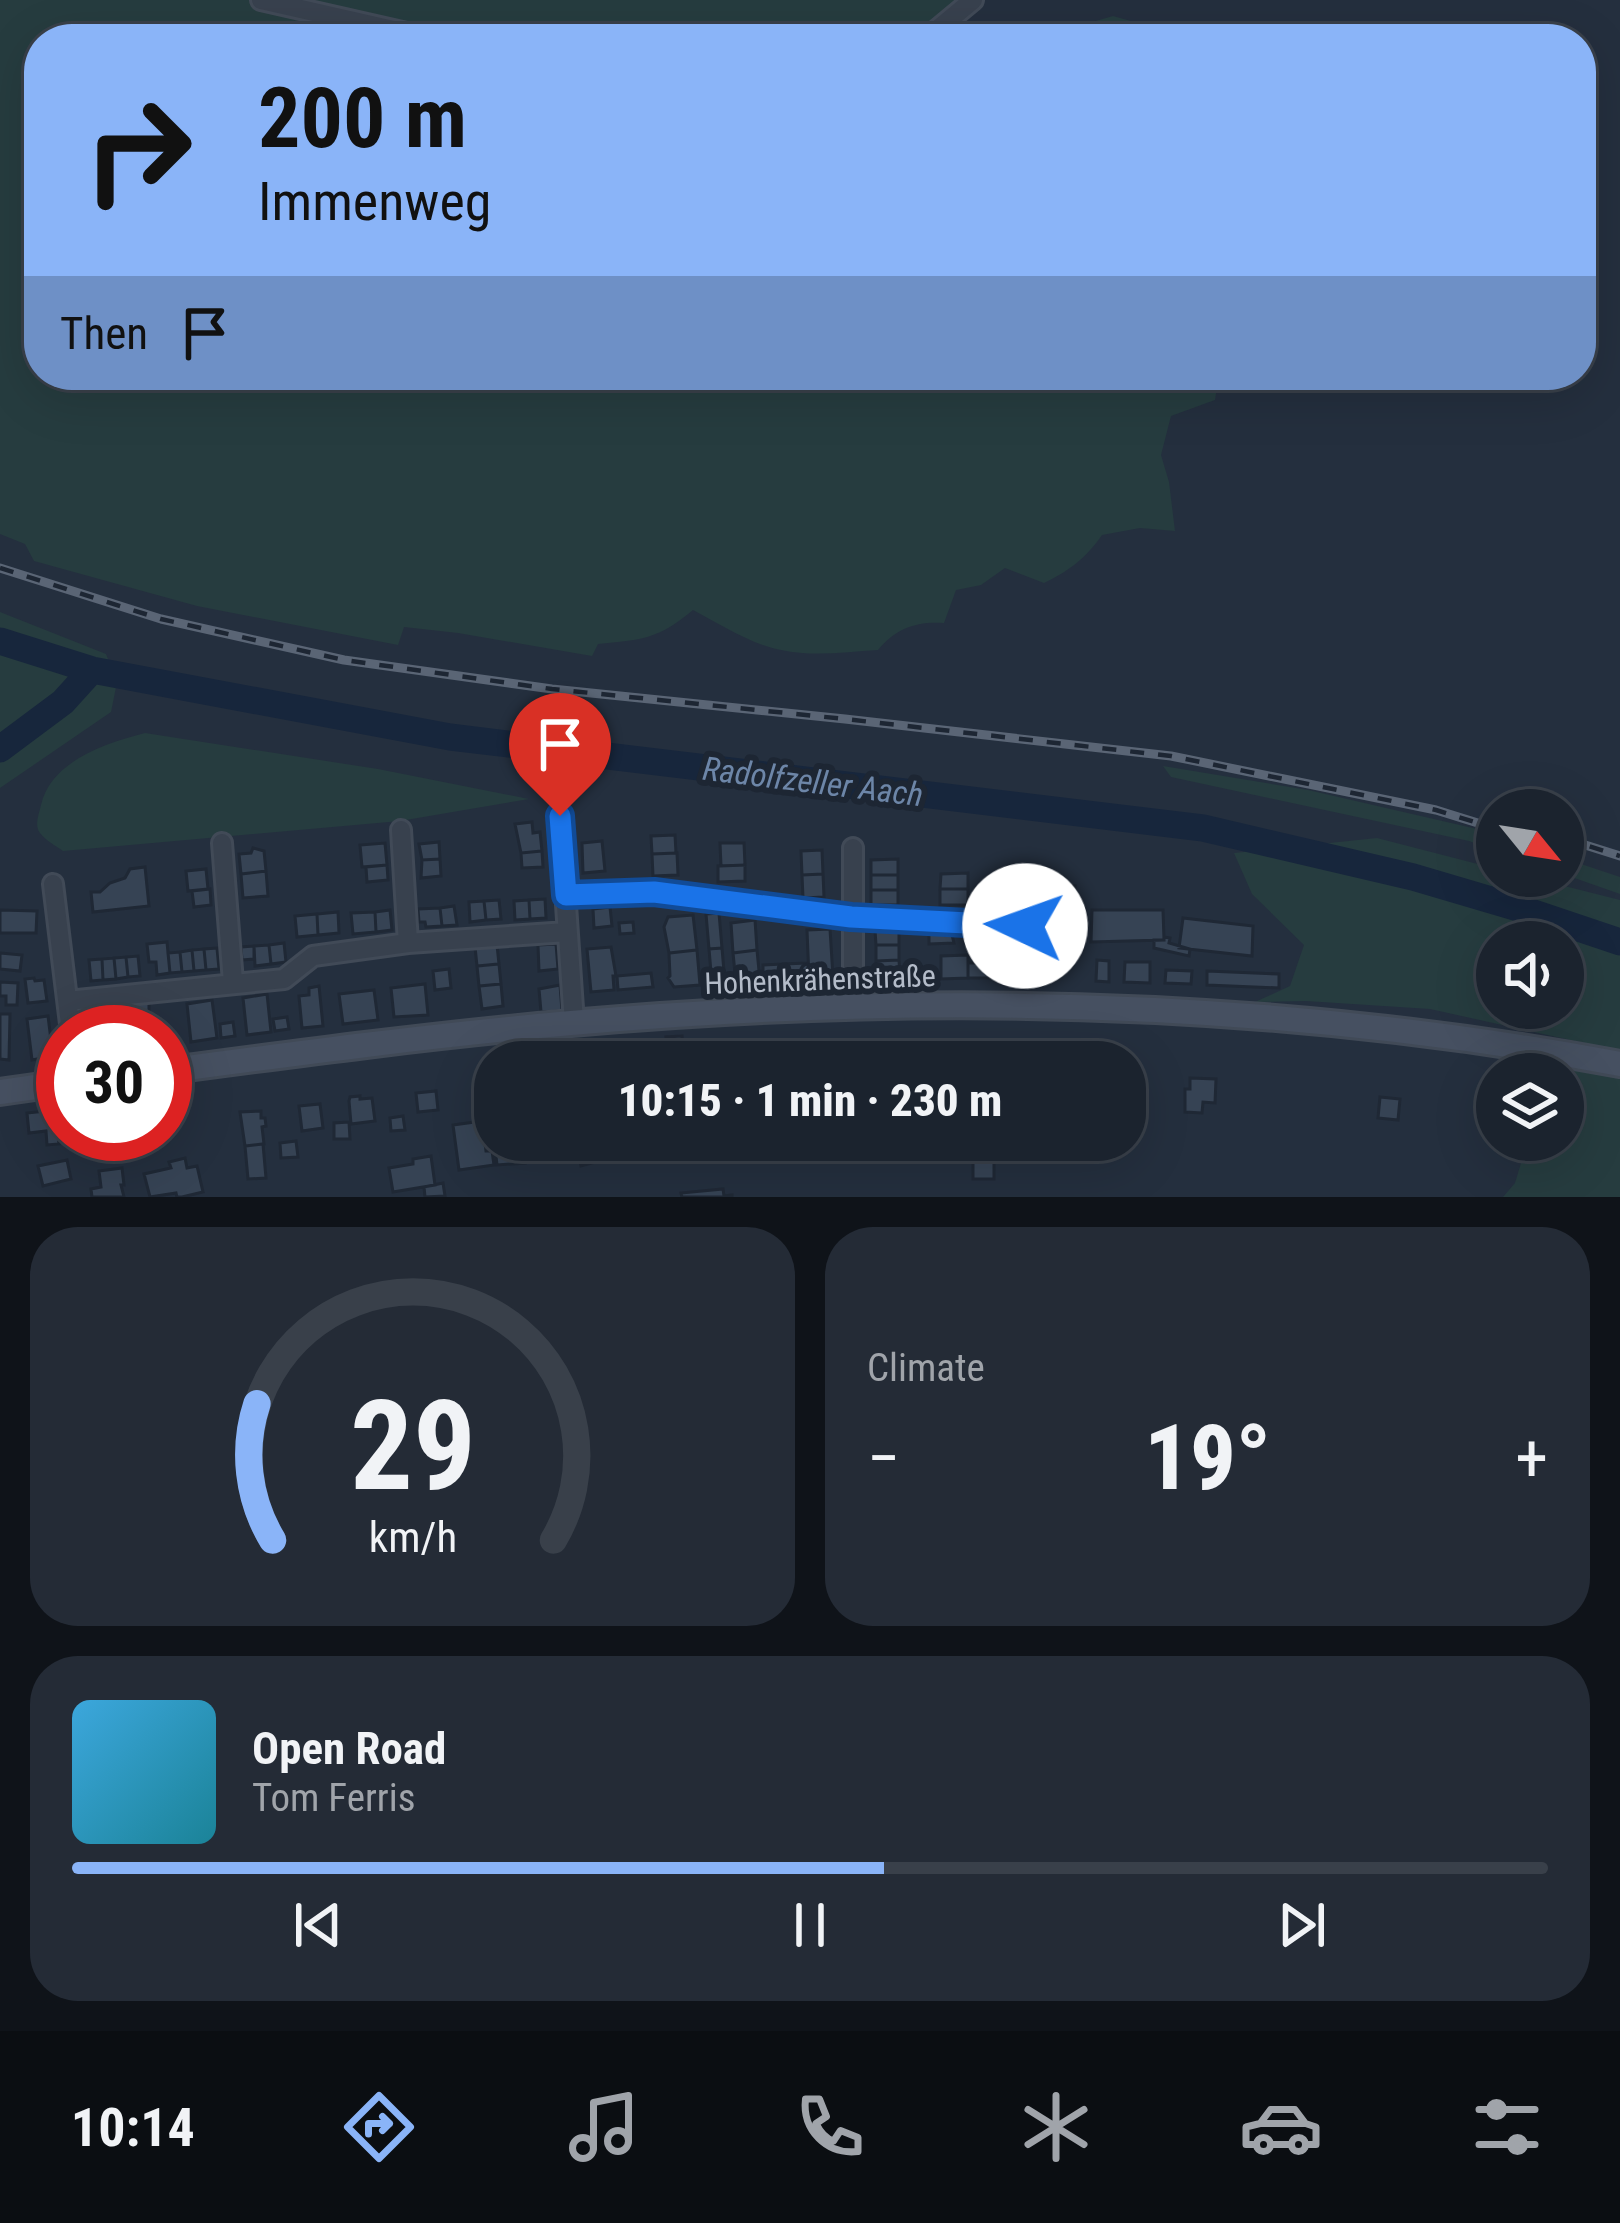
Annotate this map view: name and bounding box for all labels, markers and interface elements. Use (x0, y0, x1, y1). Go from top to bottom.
text: 200 m (258, 69, 467, 168)
icon: right (60, 72, 216, 228)
text: Immenweg (258, 170, 491, 233)
icon: arrive (172, 300, 238, 366)
text: Then (60, 307, 148, 360)
pin (509, 693, 611, 816)
icon: arrive (527, 711, 593, 777)
water label: Radolfzeller Aach (701, 749, 925, 814)
north arrow (1476, 789, 1584, 897)
map controls (1476, 789, 1584, 1161)
position arrow (962, 863, 1088, 989)
button: sound (1476, 921, 1584, 1029)
street label: Hohenkrähenstraße (704, 958, 936, 1001)
speed limit sign: 30 (36, 1005, 192, 1161)
button: layers (1476, 1053, 1584, 1161)
text: 10:15 · 1 min · 230 m (618, 1074, 1002, 1127)
text: Climate (867, 1345, 985, 1391)
text: 29 (349, 1373, 476, 1519)
text: 19° (1144, 1406, 1271, 1511)
text: − (867, 1420, 900, 1497)
text: + (1515, 1420, 1548, 1497)
text: km/h (368, 1511, 457, 1561)
text: Open Road (252, 1722, 446, 1775)
text: Tom Ferris (252, 1775, 415, 1821)
icon: previous (285, 1892, 351, 1958)
icon: pause (777, 1892, 843, 1958)
icon: next (1269, 1892, 1335, 1958)
icon: directions (337, 2085, 421, 2169)
icon: music (562, 2085, 646, 2169)
icon: phone (788, 2085, 872, 2169)
icon: climate (1014, 2085, 1098, 2169)
icon: car (1239, 2085, 1323, 2169)
icon: filters (1465, 2085, 1549, 2169)
text: 10:14 (71, 2096, 195, 2159)

